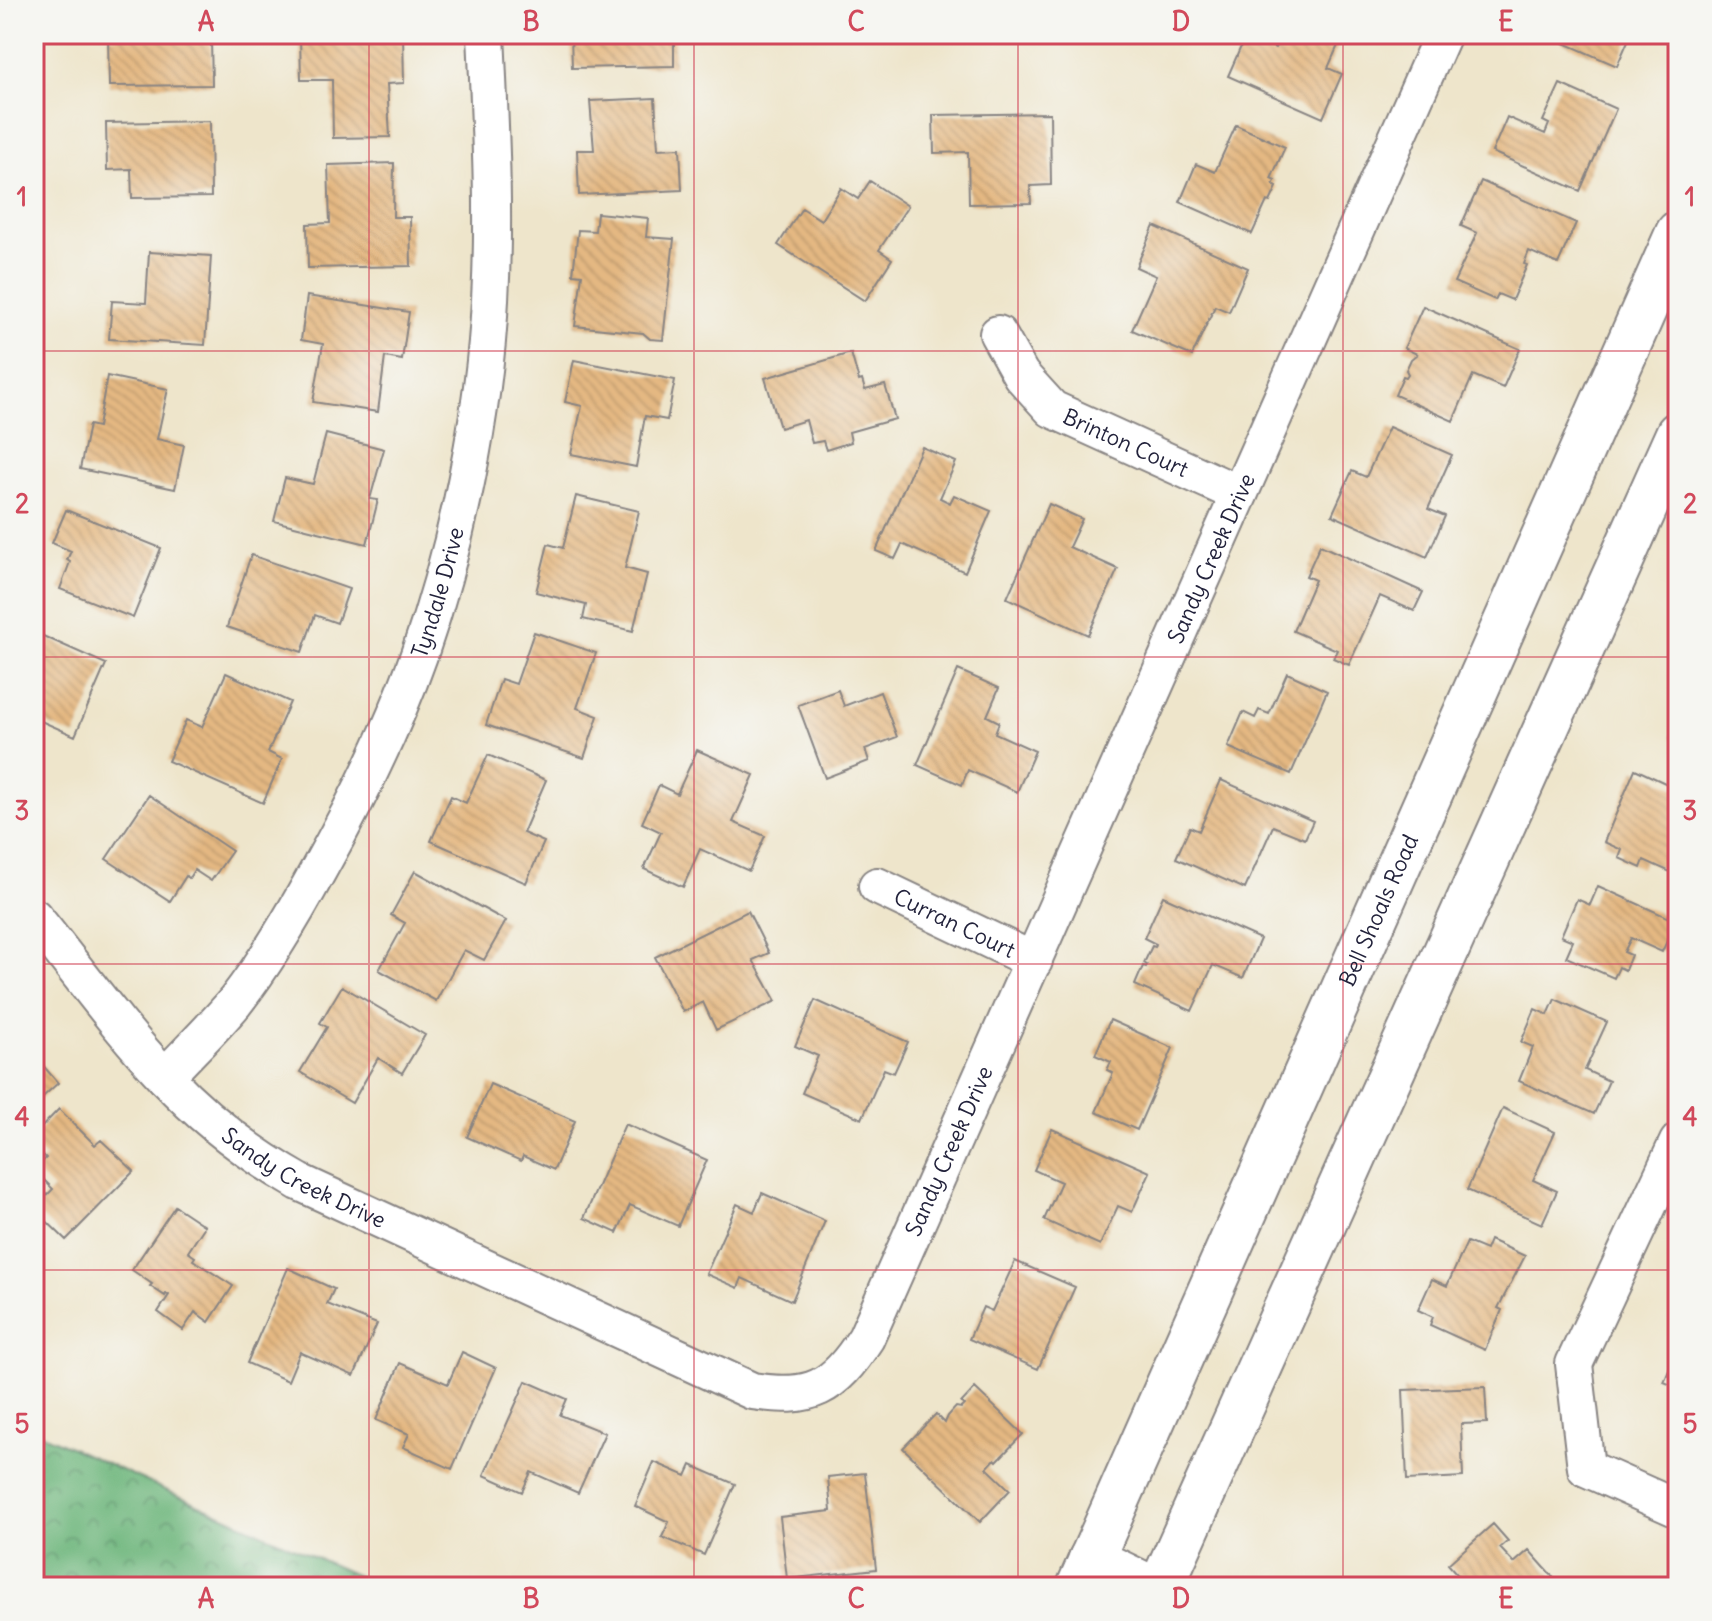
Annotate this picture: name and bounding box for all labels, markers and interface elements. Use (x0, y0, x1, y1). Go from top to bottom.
text: A (198, 5, 215, 38)
text: B (522, 5, 540, 38)
text: C (847, 5, 865, 38)
text: D (1172, 5, 1190, 38)
text: E (1498, 5, 1514, 38)
text: 1 (17, 180, 27, 213)
text: 1 (1685, 180, 1695, 213)
street label: Brinton Court (1059, 402, 1193, 483)
street label: Sandy Creek Drive (1161, 469, 1261, 648)
text: 2 (15, 487, 29, 520)
text: 2 (1683, 487, 1697, 520)
street label: Tyndale Drive (405, 524, 470, 662)
text: 3 (15, 794, 29, 827)
text: 3 (1683, 794, 1697, 827)
street label: Bell Shoals Road (1333, 830, 1424, 991)
street label: Curran Court (889, 882, 1020, 964)
street label: Sandy Creek Drive (899, 1061, 999, 1240)
text: 4 (14, 1100, 30, 1133)
text: 4 (1682, 1100, 1698, 1133)
street label: Sandy Creek Drive (216, 1121, 390, 1234)
text: 5 (15, 1407, 30, 1440)
text: 5 (1683, 1407, 1698, 1440)
text: A (198, 1582, 215, 1615)
text: B (522, 1582, 540, 1615)
text: C (847, 1582, 865, 1615)
text: D (1172, 1582, 1190, 1615)
text: E (1498, 1582, 1514, 1615)

